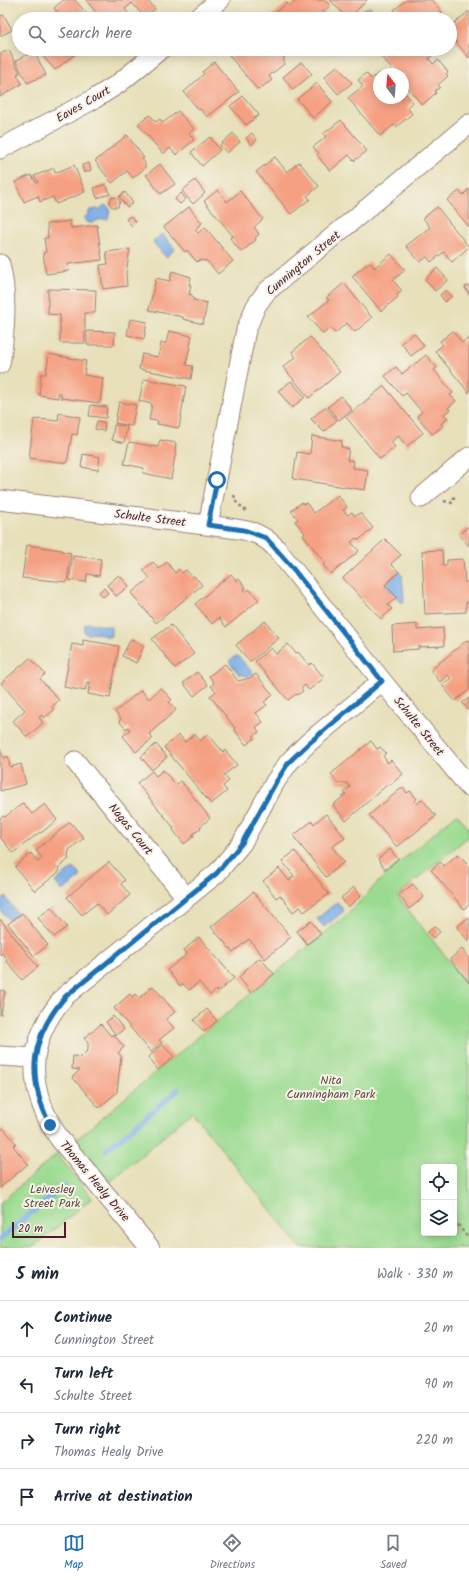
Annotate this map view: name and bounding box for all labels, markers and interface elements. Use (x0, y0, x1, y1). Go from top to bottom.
search box (12, 12, 457, 56)
text: Search here (58, 22, 132, 46)
icon: search (26, 23, 48, 45)
north arrow (373, 68, 409, 104)
street label: Eaves Court (52, 81, 114, 128)
street label: Cunnington Street (262, 226, 345, 300)
route start (208, 471, 226, 489)
street label: Schulte Street (113, 505, 187, 532)
street label: Schulte Street (389, 692, 449, 761)
street label: Nagas Court (104, 799, 158, 860)
park label: Nita Cunningham Park (287, 1071, 376, 1104)
route end (41, 1116, 59, 1134)
street label: Thomas Healy Drive (55, 1137, 135, 1227)
map controls (421, 1164, 457, 1236)
button: locate (421, 1164, 457, 1200)
park label: Leivesley Street Park (24, 1180, 81, 1213)
button: layers (421, 1200, 457, 1236)
scale bar (12, 1220, 66, 1239)
text: 20 m (18, 1220, 43, 1238)
text: 5 min (16, 1261, 59, 1288)
text: Walk · 330 m (377, 1264, 453, 1285)
text: Continue (54, 1306, 112, 1330)
icon: ahead (16, 1318, 38, 1340)
text: 20 m (423, 1318, 453, 1339)
text: Cunnington Street (54, 1330, 154, 1351)
text: Turn left (54, 1362, 114, 1386)
icon: left (16, 1374, 38, 1396)
text: 90 m (425, 1374, 453, 1395)
text: Schulte Street (54, 1386, 132, 1407)
text: Turn right (54, 1418, 121, 1442)
icon: right (16, 1430, 38, 1452)
text: 220 m (416, 1430, 453, 1451)
text: Thomas Healy Drive (54, 1442, 163, 1463)
text: Arrive at destination (54, 1485, 193, 1509)
icon: arrive (16, 1486, 38, 1508)
tab: Map (63, 1532, 85, 1574)
tab: Directions (210, 1532, 255, 1574)
tab: Saved (380, 1532, 406, 1574)

